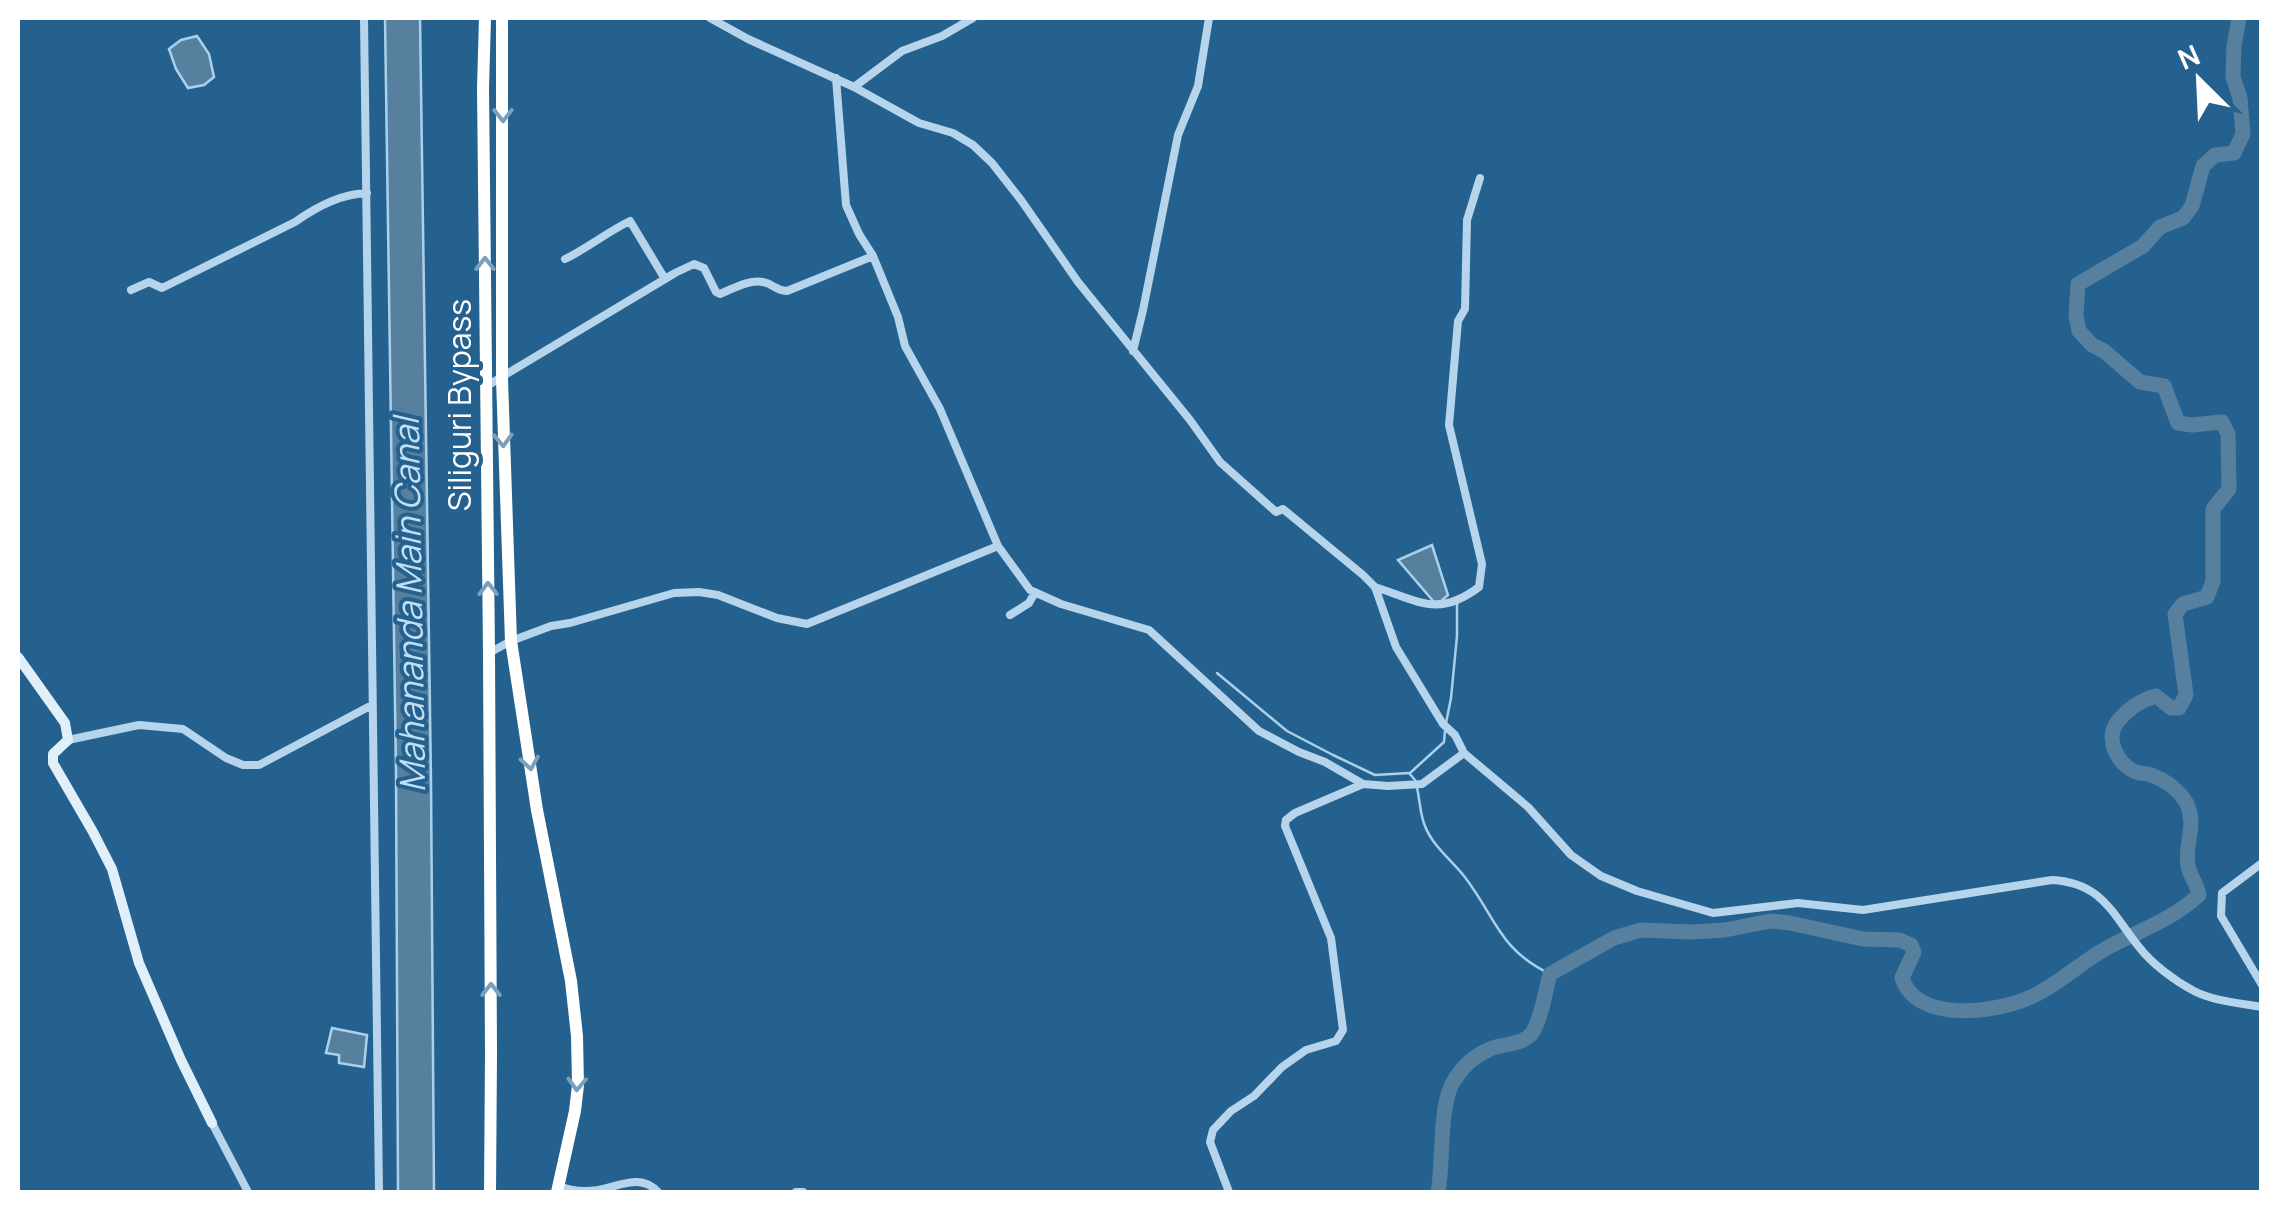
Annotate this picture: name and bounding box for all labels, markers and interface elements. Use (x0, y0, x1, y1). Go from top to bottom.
north arrow (2149, 30, 2249, 130)
text: N (2172, 35, 2205, 78)
one-way arrow (492, 107, 513, 123)
one-way arrow (474, 256, 496, 272)
street label: Siliguri Bypass (437, 299, 481, 511)
water label: Mahananda Main Canal (382, 413, 436, 793)
one-way arrow (493, 432, 514, 448)
one-way arrow (477, 581, 499, 596)
one-way arrow (519, 755, 540, 772)
one-way arrow (480, 982, 502, 998)
one-way arrow (567, 1077, 588, 1092)

